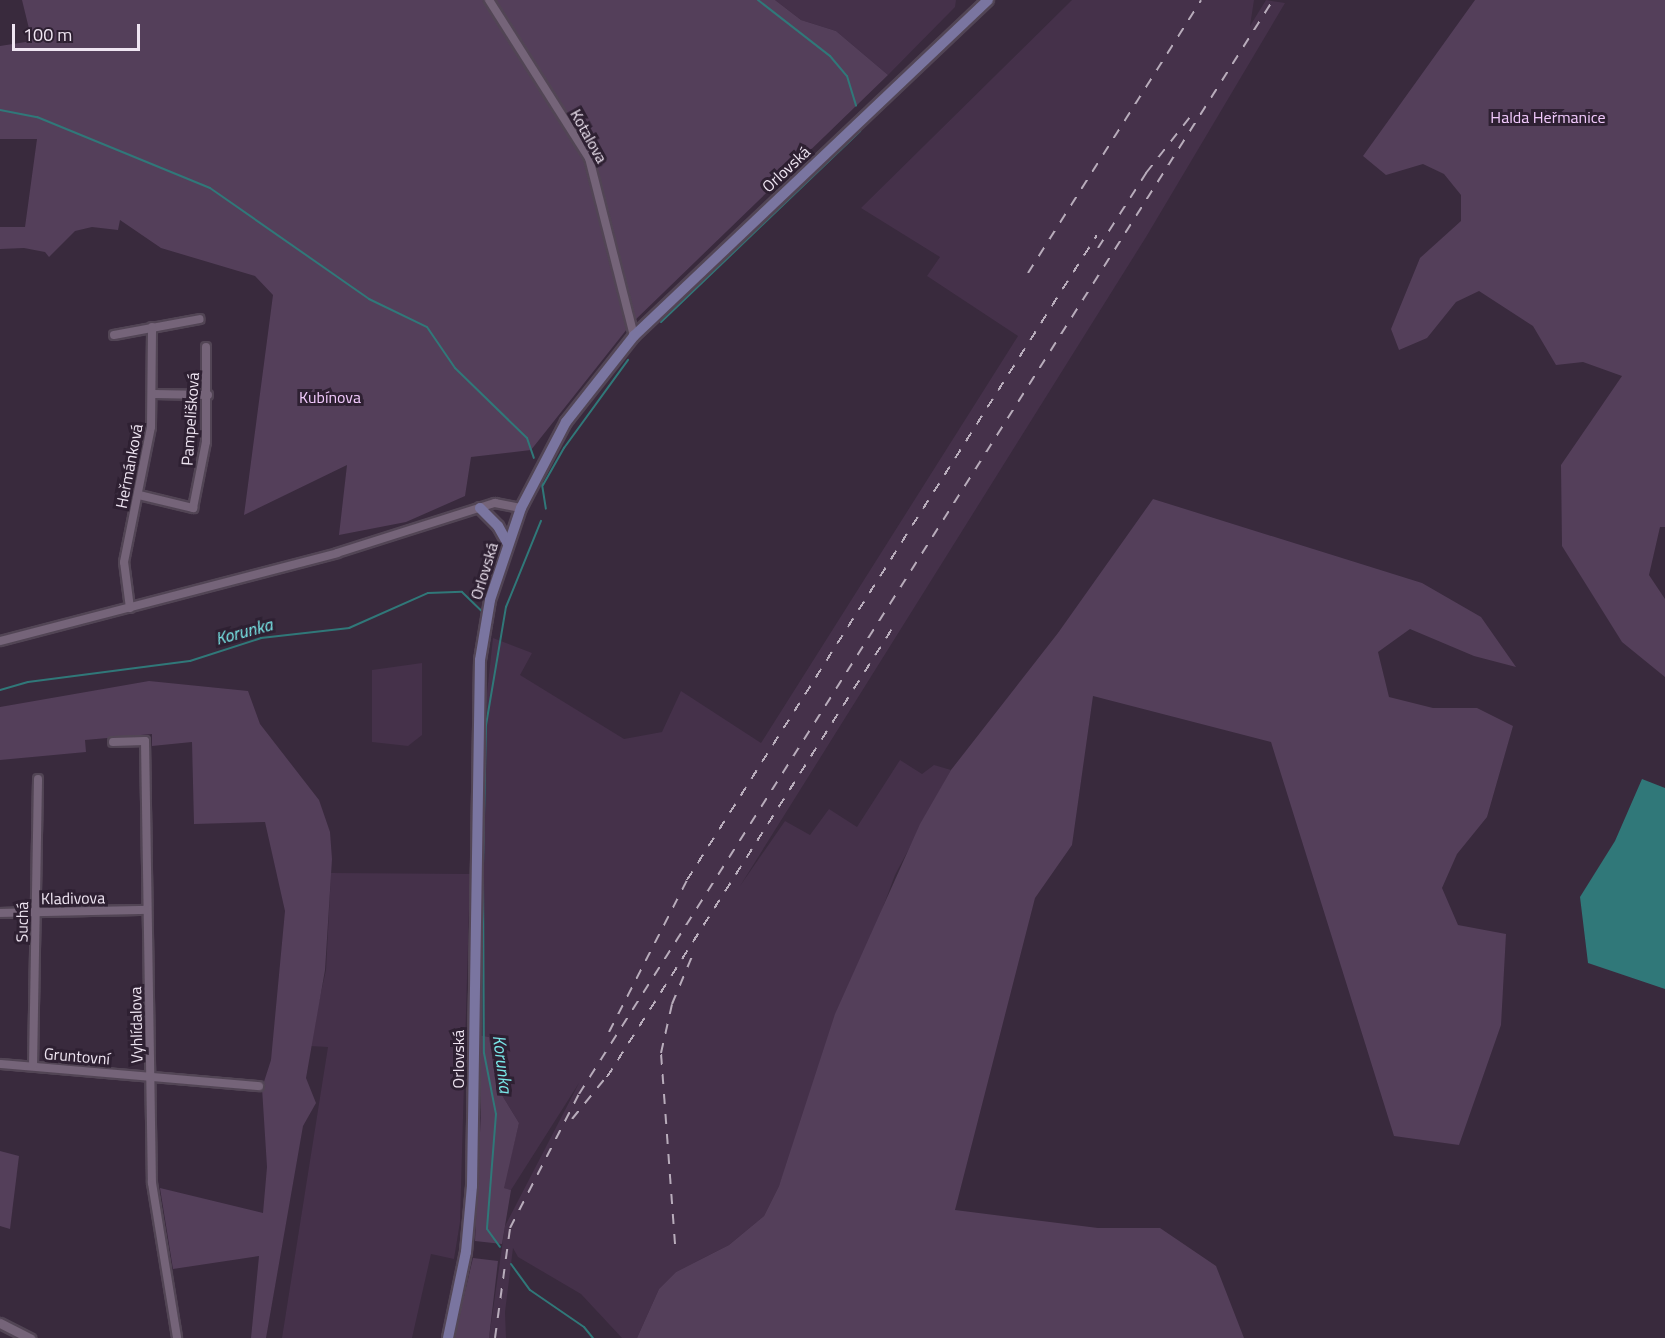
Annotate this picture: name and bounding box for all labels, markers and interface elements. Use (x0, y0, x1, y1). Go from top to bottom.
scale bar (15, 12, 142, 50)
text: 100 m (23, 21, 72, 48)
street label: Kotalova (566, 106, 612, 166)
park label: Halda Heřmanice (1490, 107, 1606, 127)
street label: Orlovská (758, 142, 814, 196)
street label: Pampelišková (177, 372, 203, 466)
park label: Kubínova (299, 387, 361, 407)
street label: Heřmánková (111, 422, 147, 510)
street label: Orlovská (466, 540, 502, 602)
water label: Korunka (213, 614, 275, 650)
street label: Kladivova (41, 888, 105, 908)
street label: Suchá (12, 901, 32, 943)
street label: Vyhlídalova (126, 986, 146, 1064)
street label: Orlovská (448, 1030, 468, 1088)
water label: Korunka (488, 1034, 516, 1094)
street label: Gruntovní (43, 1044, 111, 1068)

